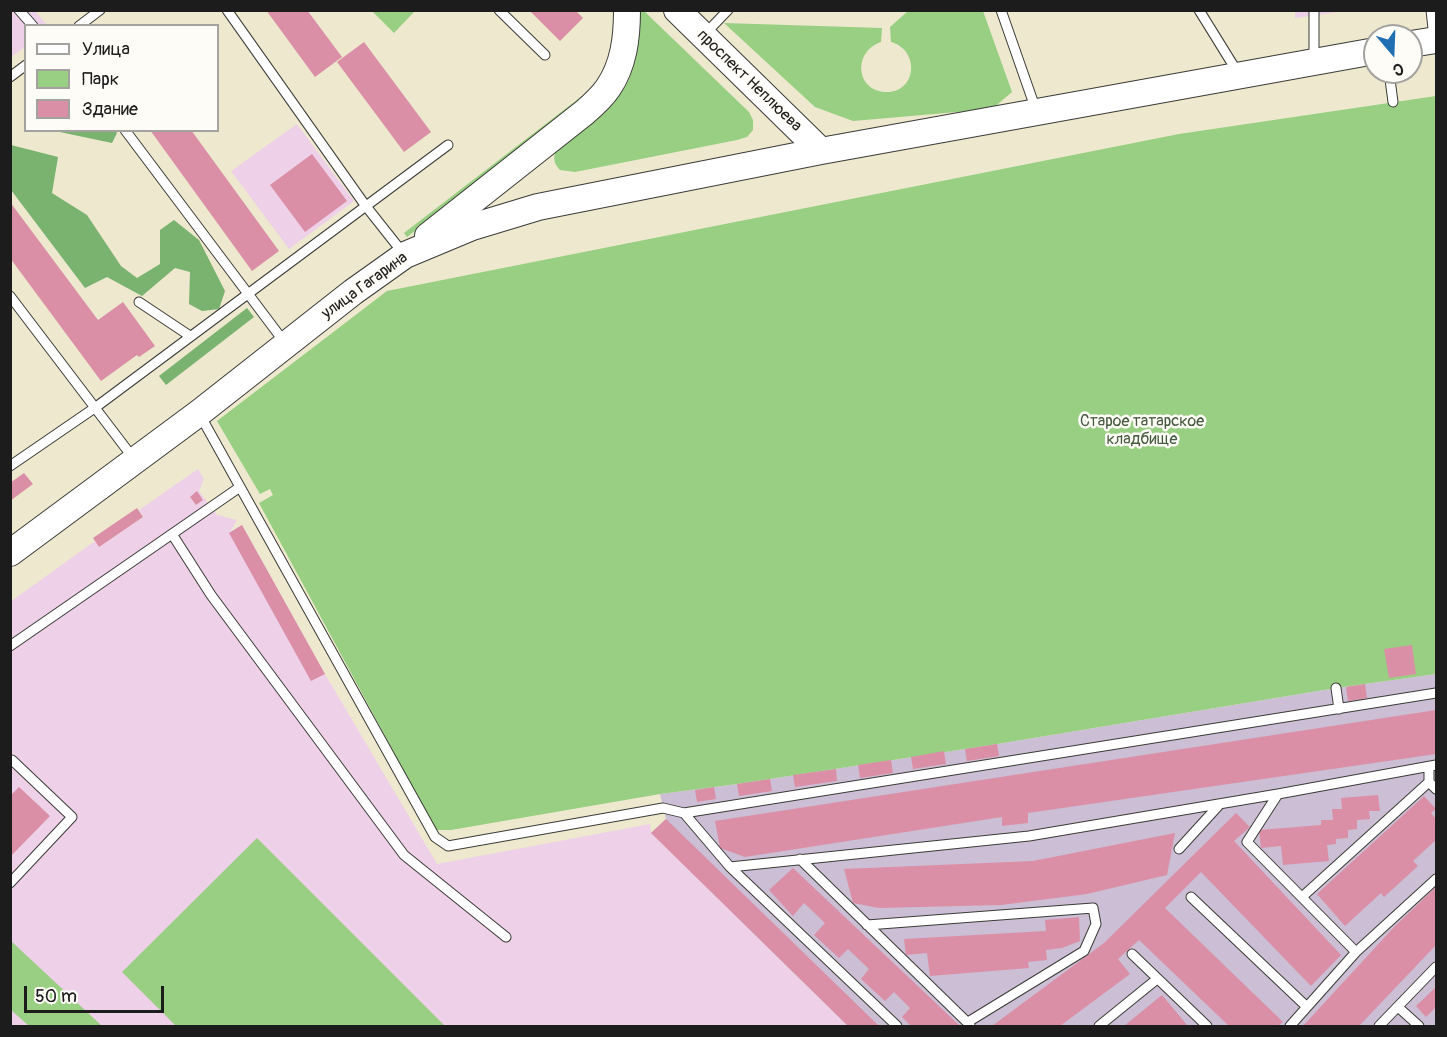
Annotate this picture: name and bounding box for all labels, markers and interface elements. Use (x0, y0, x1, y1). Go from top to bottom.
legend (24, 24, 219, 132)
north arrow (1363, 24, 1423, 84)
street label: проспект Неплюева (693, 26, 805, 136)
text: Улица (82, 38, 130, 61)
text: С (1390, 58, 1406, 80)
text: Парк (82, 68, 119, 91)
text: Здание (82, 98, 138, 121)
street label: улица Гагарина (318, 248, 412, 324)
park label: Старое татарское кладбище (1080, 412, 1204, 450)
scale bar (27, 974, 166, 1012)
text: 50 m (35, 985, 77, 1008)

